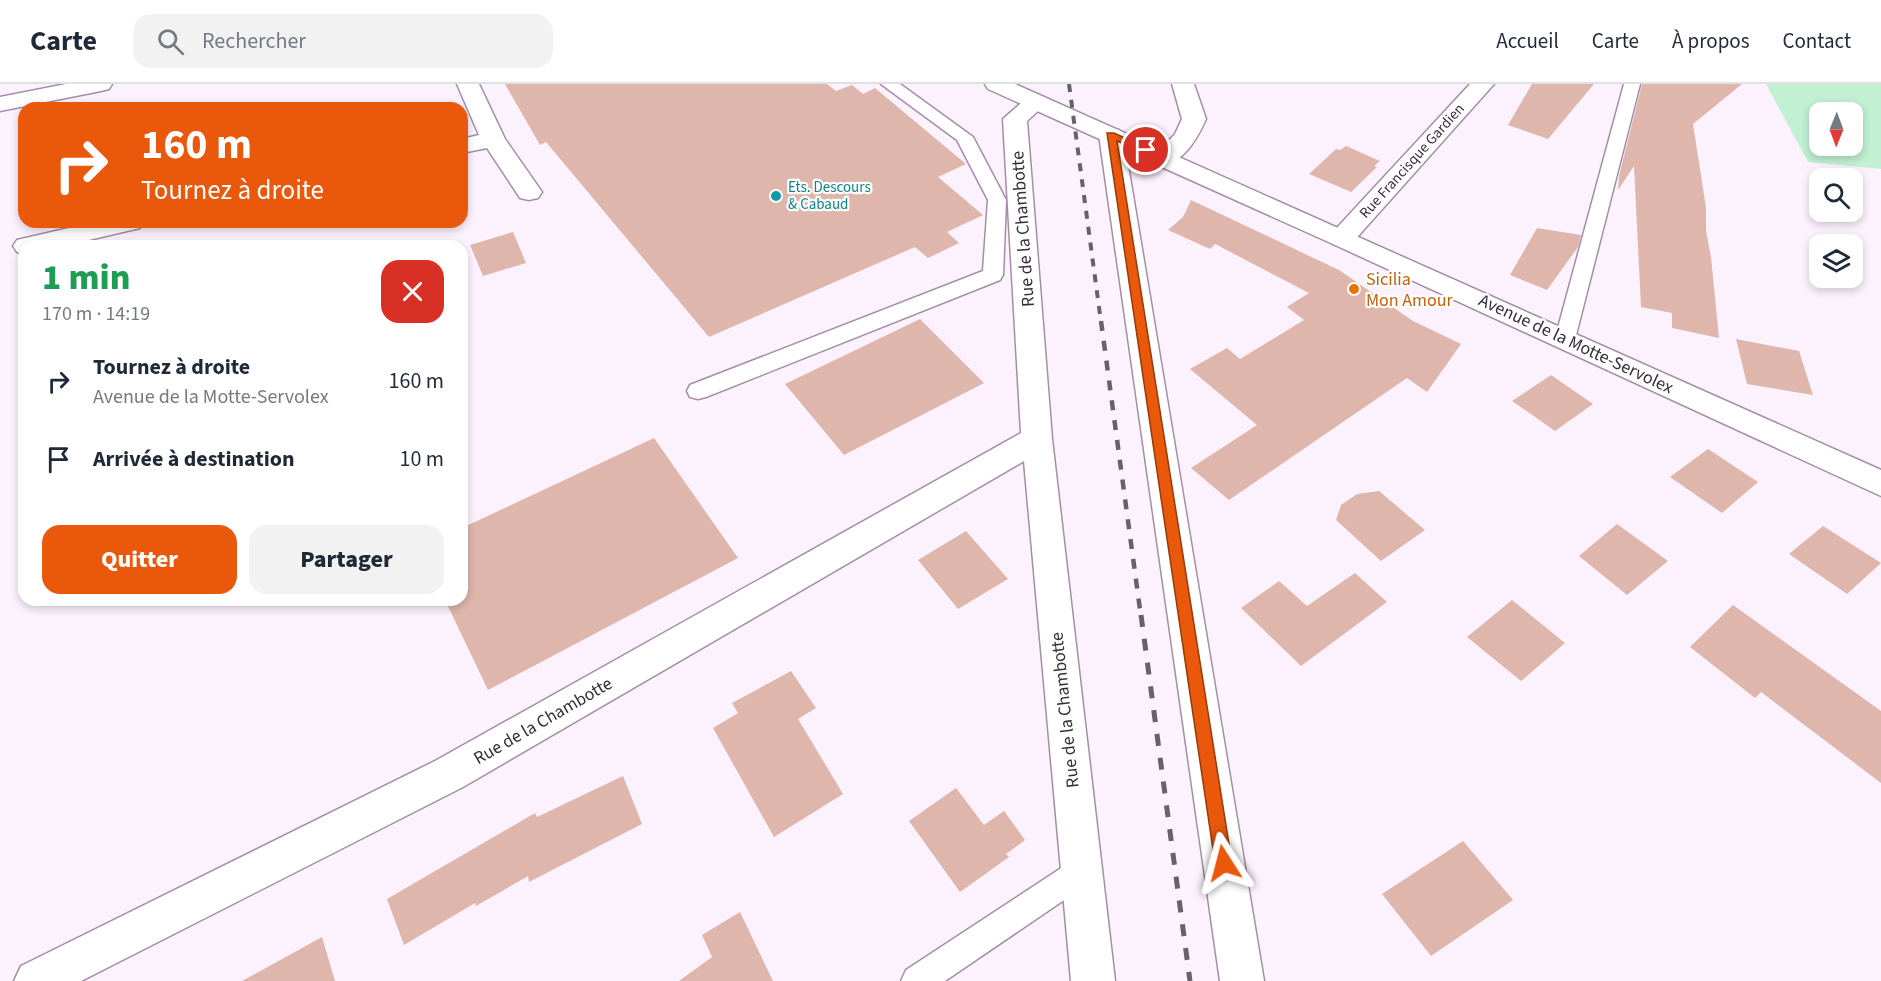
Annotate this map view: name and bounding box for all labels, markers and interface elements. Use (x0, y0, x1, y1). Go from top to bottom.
search box (133, 14, 553, 68)
text: Carte (30, 21, 97, 61)
icon: search (154, 25, 187, 58)
text: Rechercher (202, 25, 306, 57)
text: Accueil (1496, 26, 1559, 56)
text: Carte (1592, 26, 1639, 56)
text: À propos (1672, 26, 1749, 56)
text: Contact (1782, 26, 1851, 56)
street label: Rue Francisque Gardien (1355, 99, 1469, 223)
north arrow (1809, 102, 1863, 156)
map controls (1809, 102, 1863, 288)
text: 160 m (141, 115, 252, 175)
pin (1120, 124, 1171, 175)
icon: right (42, 126, 120, 204)
icon: arrive (1129, 133, 1162, 166)
street label: Rue de la Chambotte (1005, 150, 1041, 308)
button: search (1809, 168, 1863, 222)
text: Tournez à droite (141, 171, 324, 210)
place label: Ets. Descours & Cabaud (788, 177, 871, 215)
marker: Ets. Descours & Cabaud (769, 189, 783, 203)
button: layers (1809, 234, 1863, 288)
text: 1 min (42, 252, 130, 303)
button: close (381, 260, 444, 323)
place label: Sicilia Mon Amour (1366, 267, 1454, 313)
marker: Sicilia Mon Amour (1347, 282, 1361, 296)
street label: Avenue de la Motte-Servolex (1475, 288, 1677, 400)
text: 170 m · 14:19 (42, 300, 150, 328)
text: Tournez à droite (93, 351, 250, 383)
icon: right (42, 365, 75, 398)
text: 160 m (389, 365, 444, 397)
text: Avenue de la Motte-Servolex (93, 383, 329, 411)
icon: arrive (42, 443, 75, 476)
text: Arrivée à destination (93, 443, 295, 475)
text: 10 m (399, 443, 444, 475)
button: Quitter (42, 525, 237, 594)
button: Partager (249, 525, 444, 594)
street label: Rue de la Chambotte (1044, 631, 1086, 789)
street label: Rue de la Chambotte (469, 671, 617, 771)
position arrow (1192, 831, 1256, 895)

